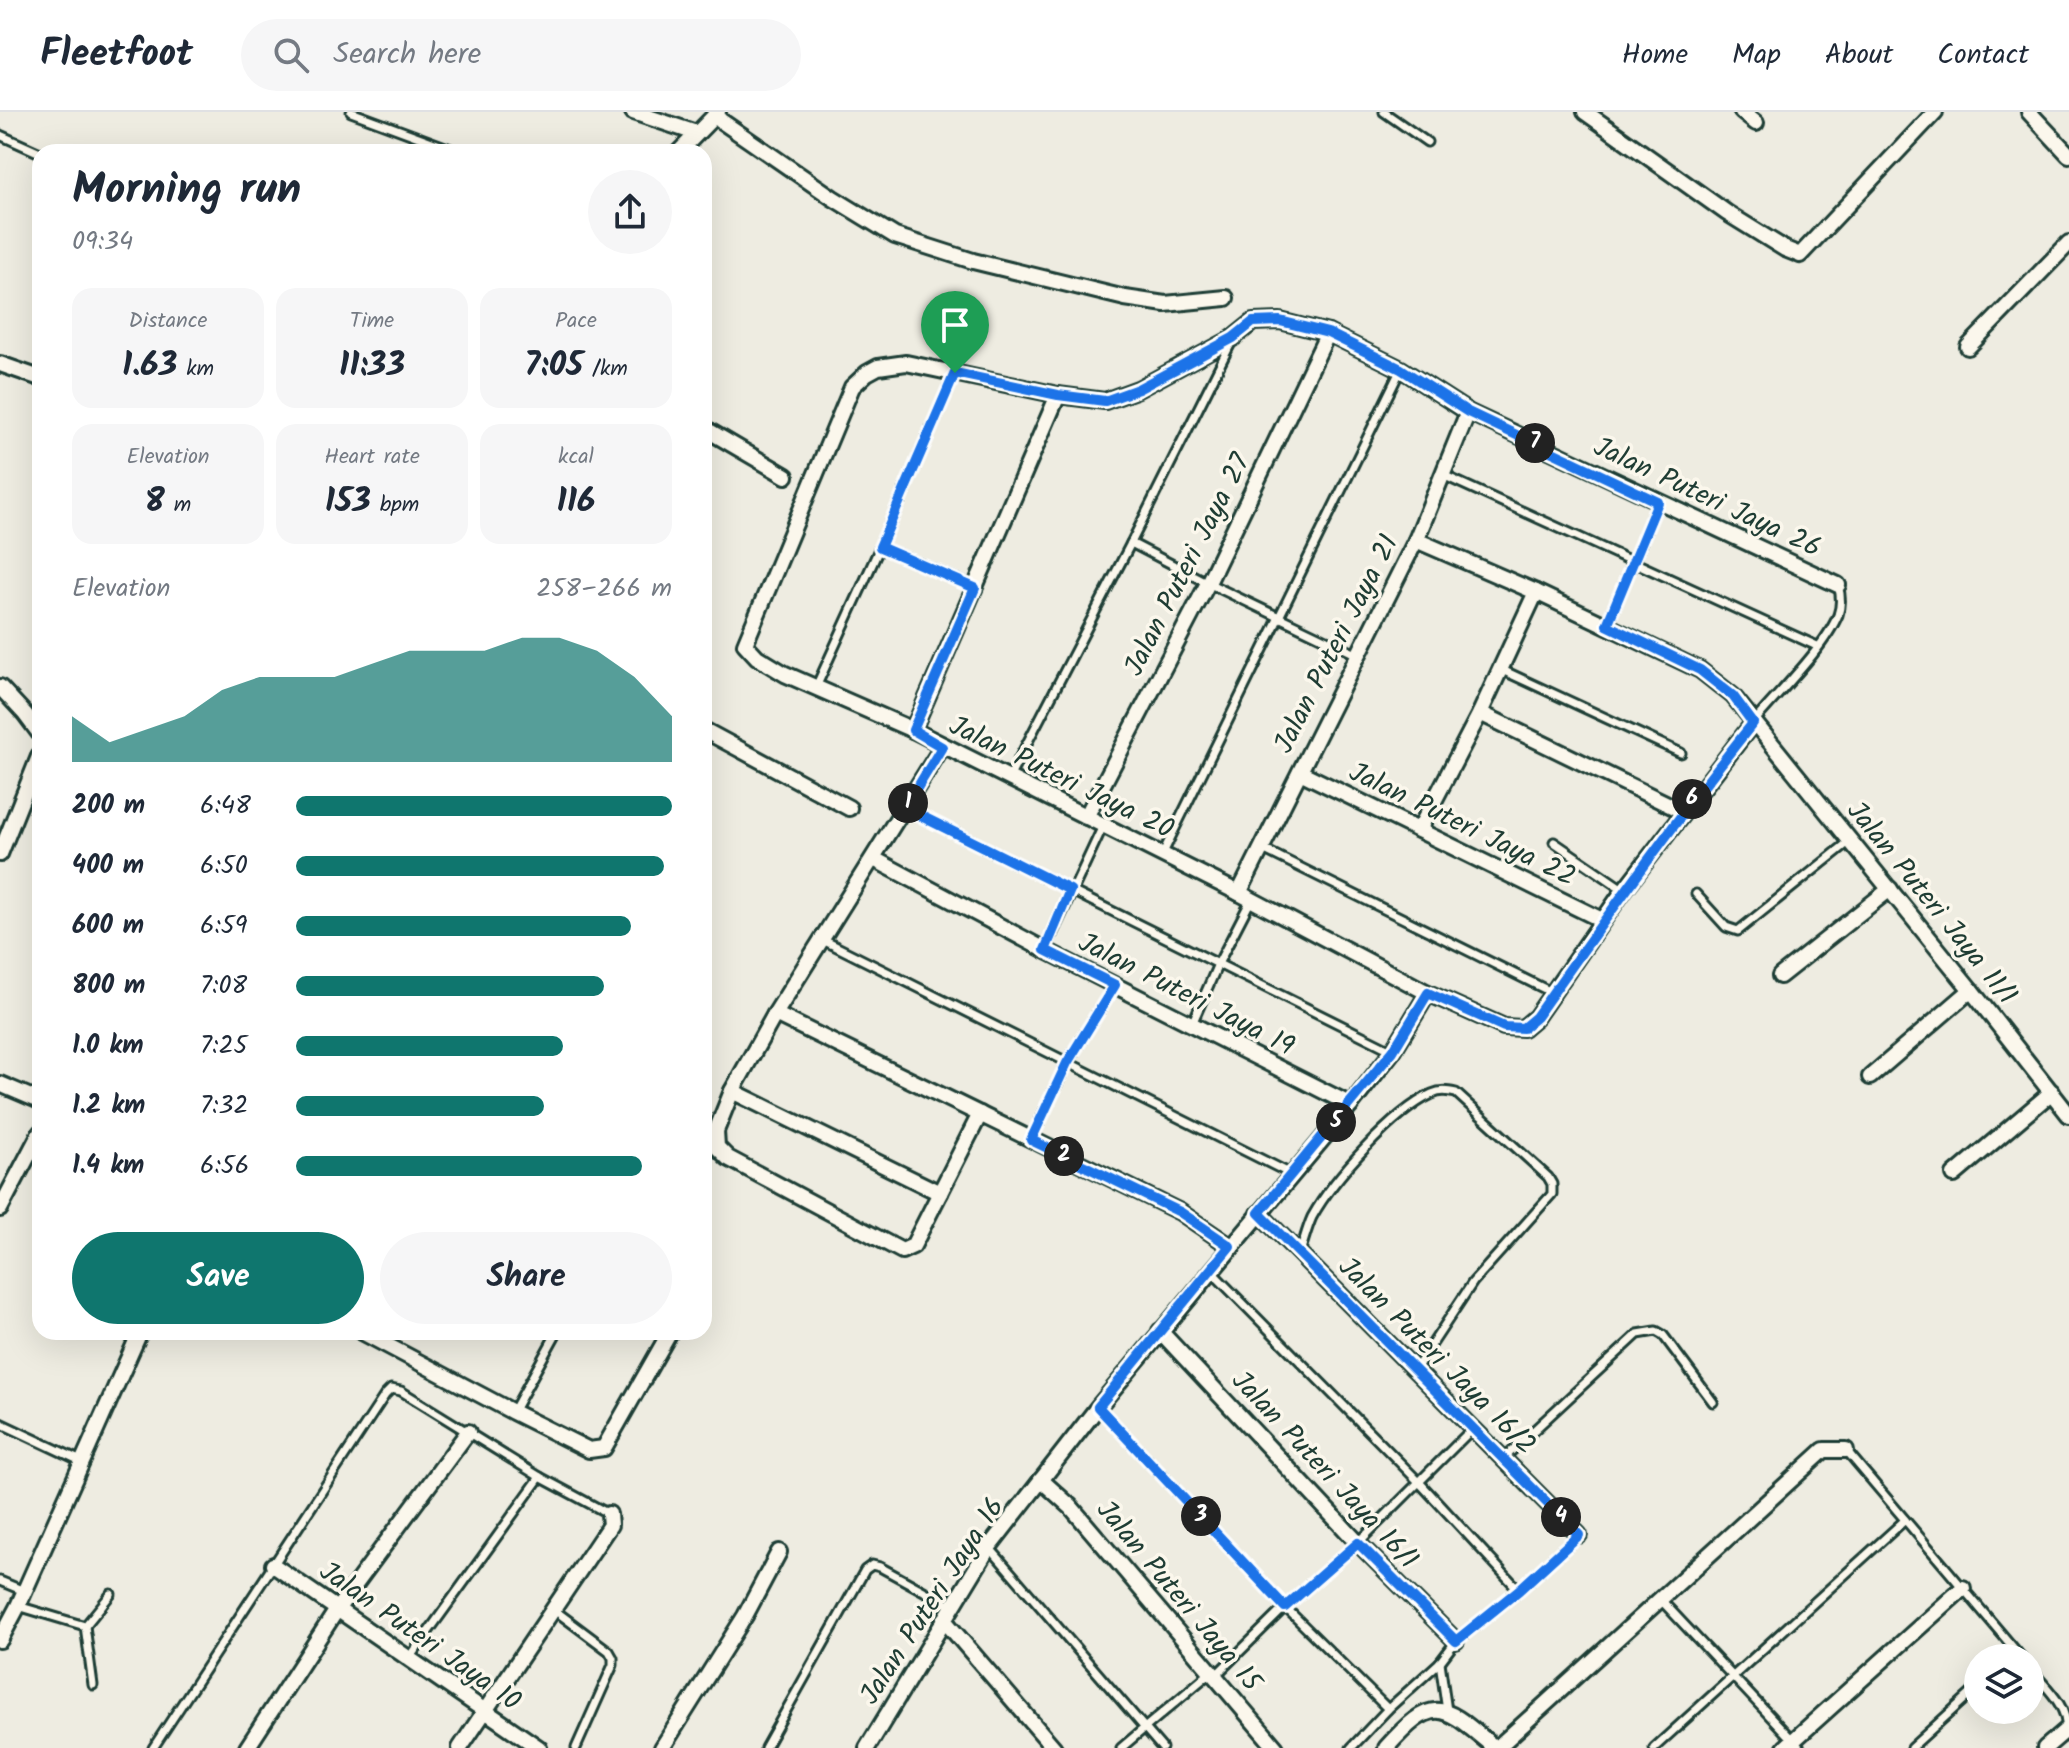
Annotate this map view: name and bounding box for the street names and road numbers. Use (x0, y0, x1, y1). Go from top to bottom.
street label: Jalan Puteri Jaya 26 (1585, 426, 1828, 571)
street label: Jalan Puteri Jaya 27 (1113, 445, 1264, 684)
street label: Jalan Puteri Jaya 21 (1263, 527, 1412, 761)
street label: Jalan Puteri Jaya 20 (941, 704, 1181, 852)
street label: Jalan Puteri Jaya 22 (1341, 751, 1583, 900)
street label: Jalan Puteri Jaya 11/1 (1834, 792, 2028, 1016)
street label: Jalan Puteri Jaya 19 (1070, 921, 1302, 1069)
street label: Jalan Puteri Jaya 16/2 (1326, 1247, 1546, 1467)
street label: Jalan Puteri Jaya 16/1 (1220, 1361, 1429, 1581)
street label: Jalan Puteri Jaya 16 (849, 1489, 1017, 1714)
street label: Jalan Puteri Jaya 15 (1084, 1491, 1273, 1704)
street label: Jalan Puteri Jaya 10 (309, 1550, 530, 1724)

